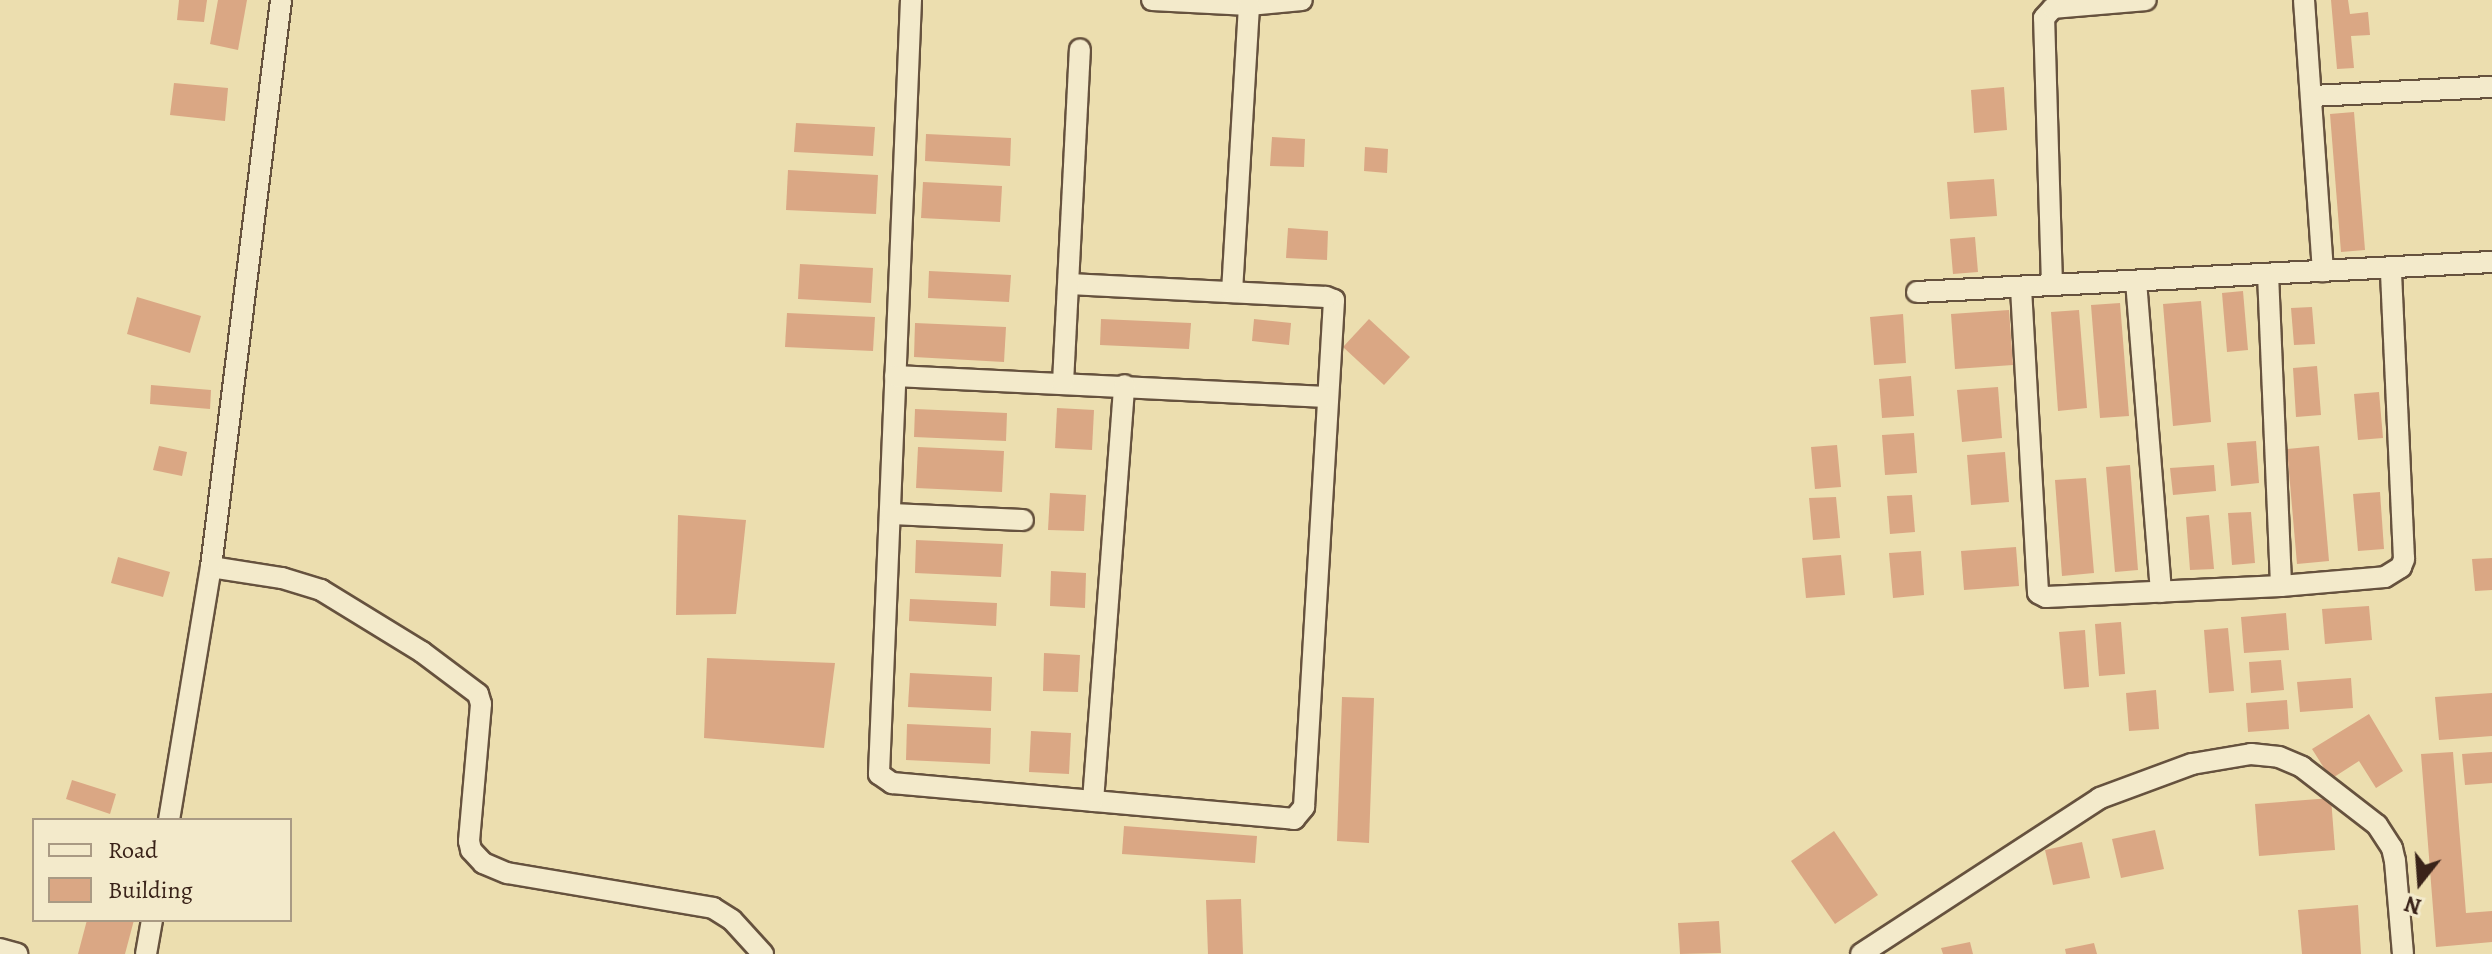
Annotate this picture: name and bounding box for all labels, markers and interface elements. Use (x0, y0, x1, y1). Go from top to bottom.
legend (32, 818, 292, 922)
text: Road (108, 834, 158, 866)
north arrow (2380, 842, 2460, 922)
text: Building (108, 874, 193, 906)
text: N (2401, 888, 2425, 922)

